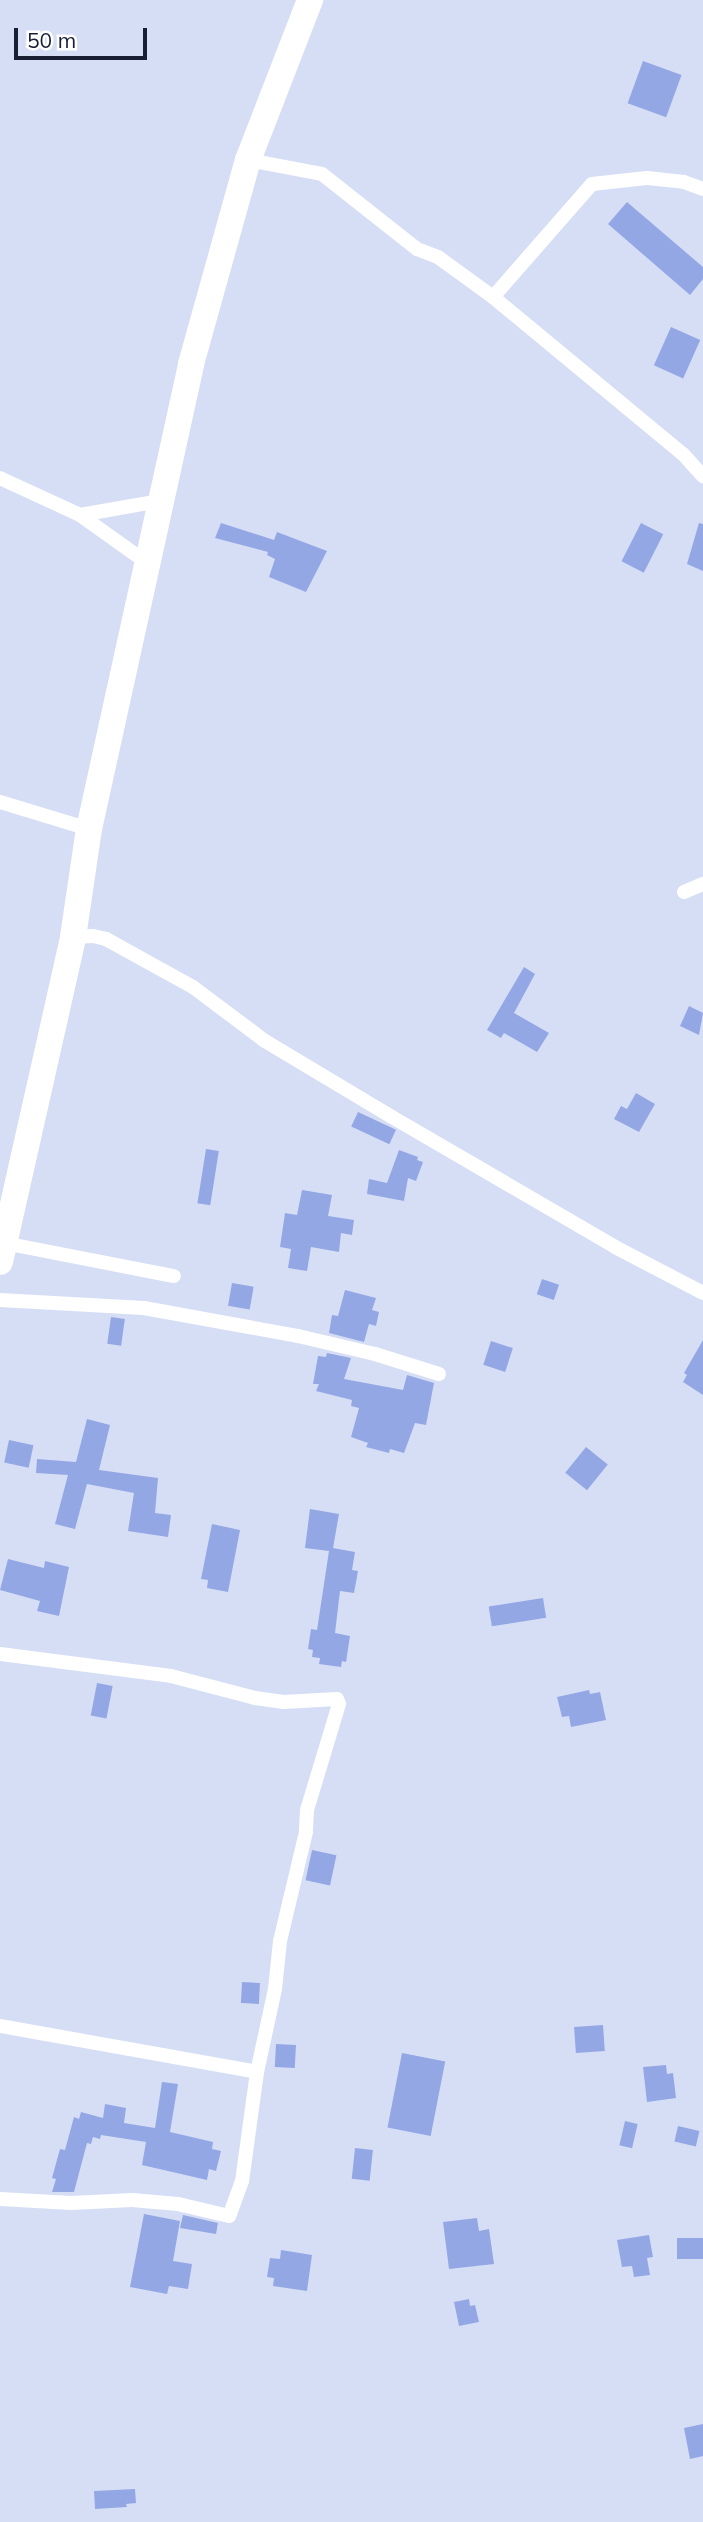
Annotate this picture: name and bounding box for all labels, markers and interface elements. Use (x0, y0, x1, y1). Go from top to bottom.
scale bar (18, 14, 150, 58)
text: 50 m (27, 27, 76, 53)

